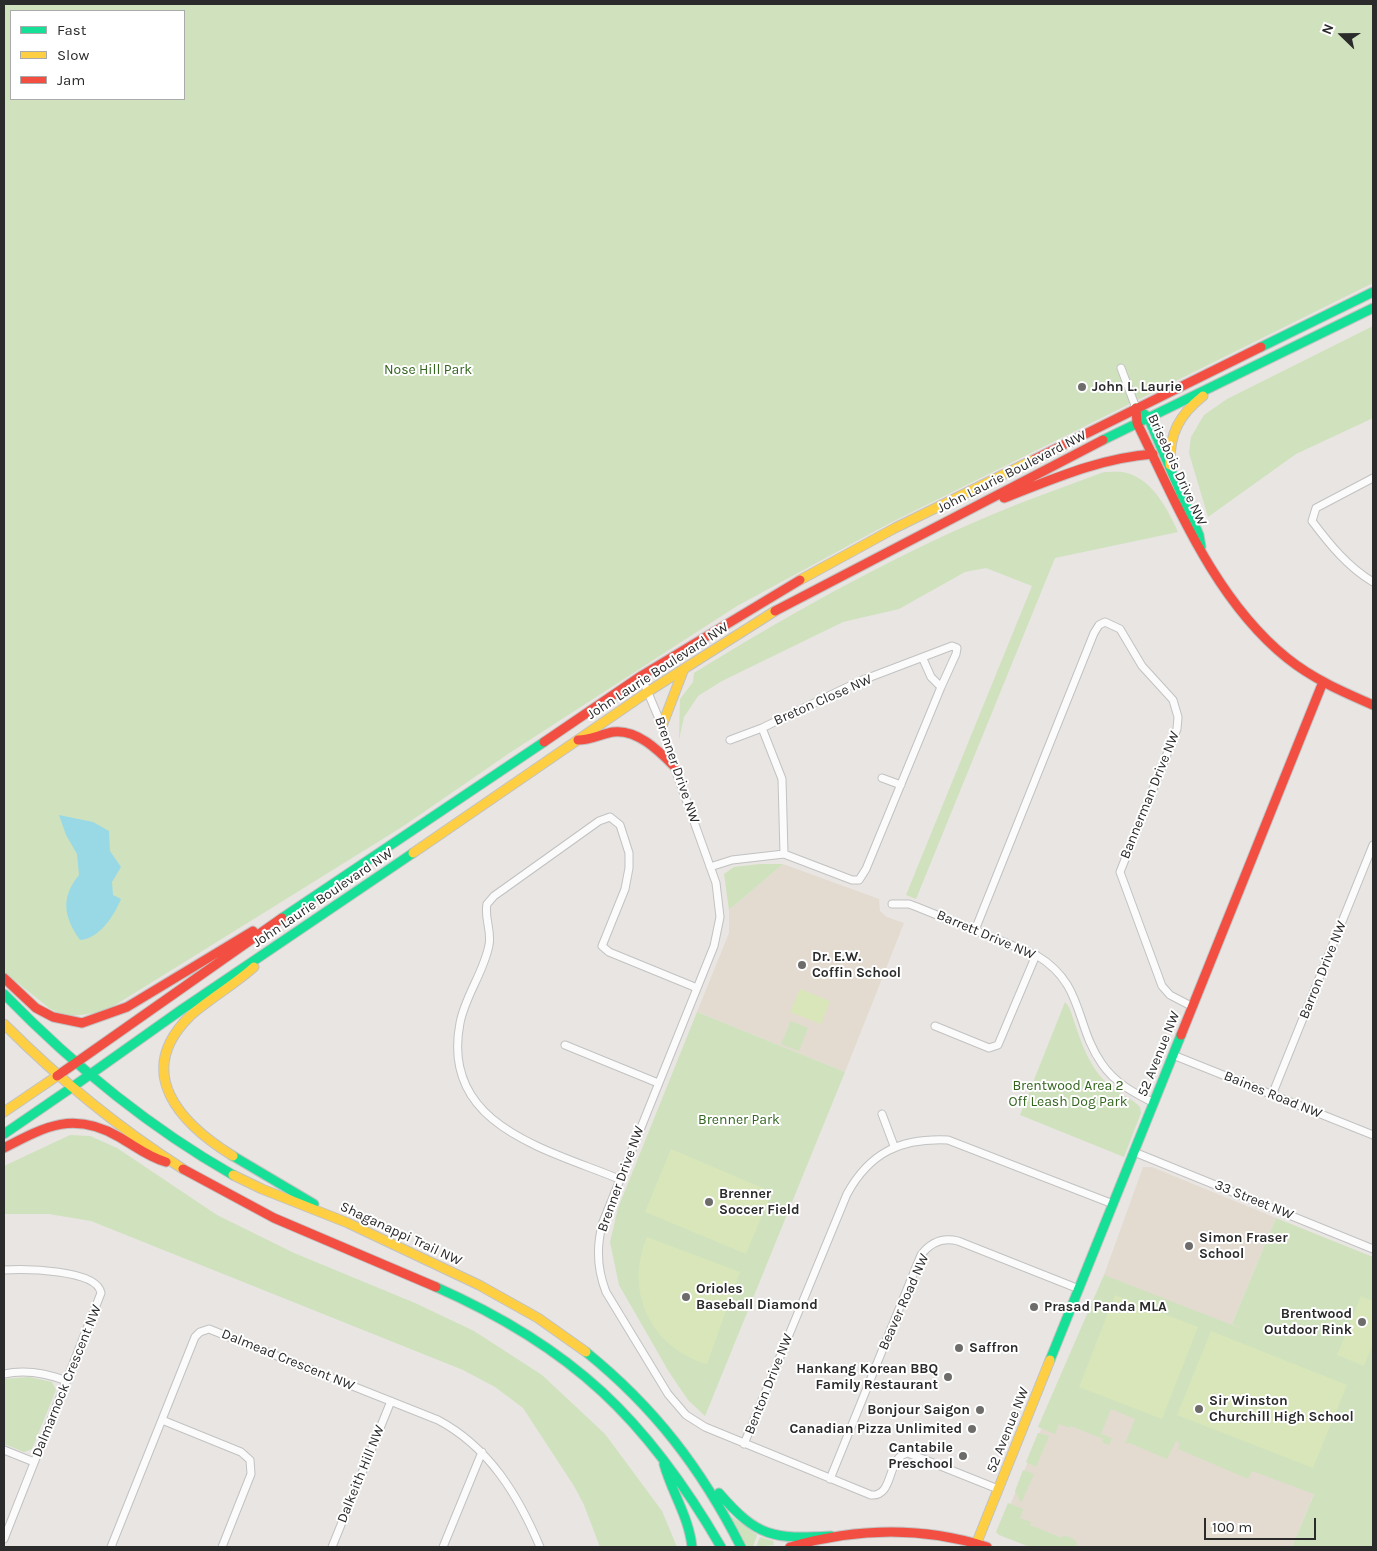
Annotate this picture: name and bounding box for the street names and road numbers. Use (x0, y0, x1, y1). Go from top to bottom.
street label: Brisebois Drive NW (1144, 411, 1210, 529)
street label: John Laurie Boulevard NW (934, 427, 1090, 517)
street label: John Laurie Boulevard NW (584, 619, 732, 723)
street label: Breton Close NW (771, 671, 875, 729)
street label: Brenner Drive NW (651, 715, 703, 825)
street label: Bannerman Drive NW (1117, 729, 1183, 861)
street label: John Laurie Boulevard NW (250, 845, 396, 951)
street label: Barrett Drive NW (934, 907, 1038, 963)
street label: Barron Drive NW (1296, 919, 1350, 1021)
street label: 52 Avenue NW (1134, 1009, 1184, 1099)
street label: Baines Road NW (1221, 1068, 1325, 1122)
street label: Brenner Drive NW (594, 1124, 648, 1234)
street label: 33 Street NW (1212, 1177, 1296, 1223)
street label: Shaganappi Trail NW (337, 1198, 465, 1270)
street label: Beaver Road NW (875, 1251, 933, 1353)
street label: Dalmarnock Crescent NW (29, 1302, 105, 1460)
street label: Dalmead Crescent NW (219, 1326, 357, 1394)
street label: Benton Drive NW (741, 1331, 797, 1437)
street label: 52 Avenue NW (983, 1385, 1033, 1475)
street label: Dalkeith Hill NW (334, 1423, 388, 1525)

